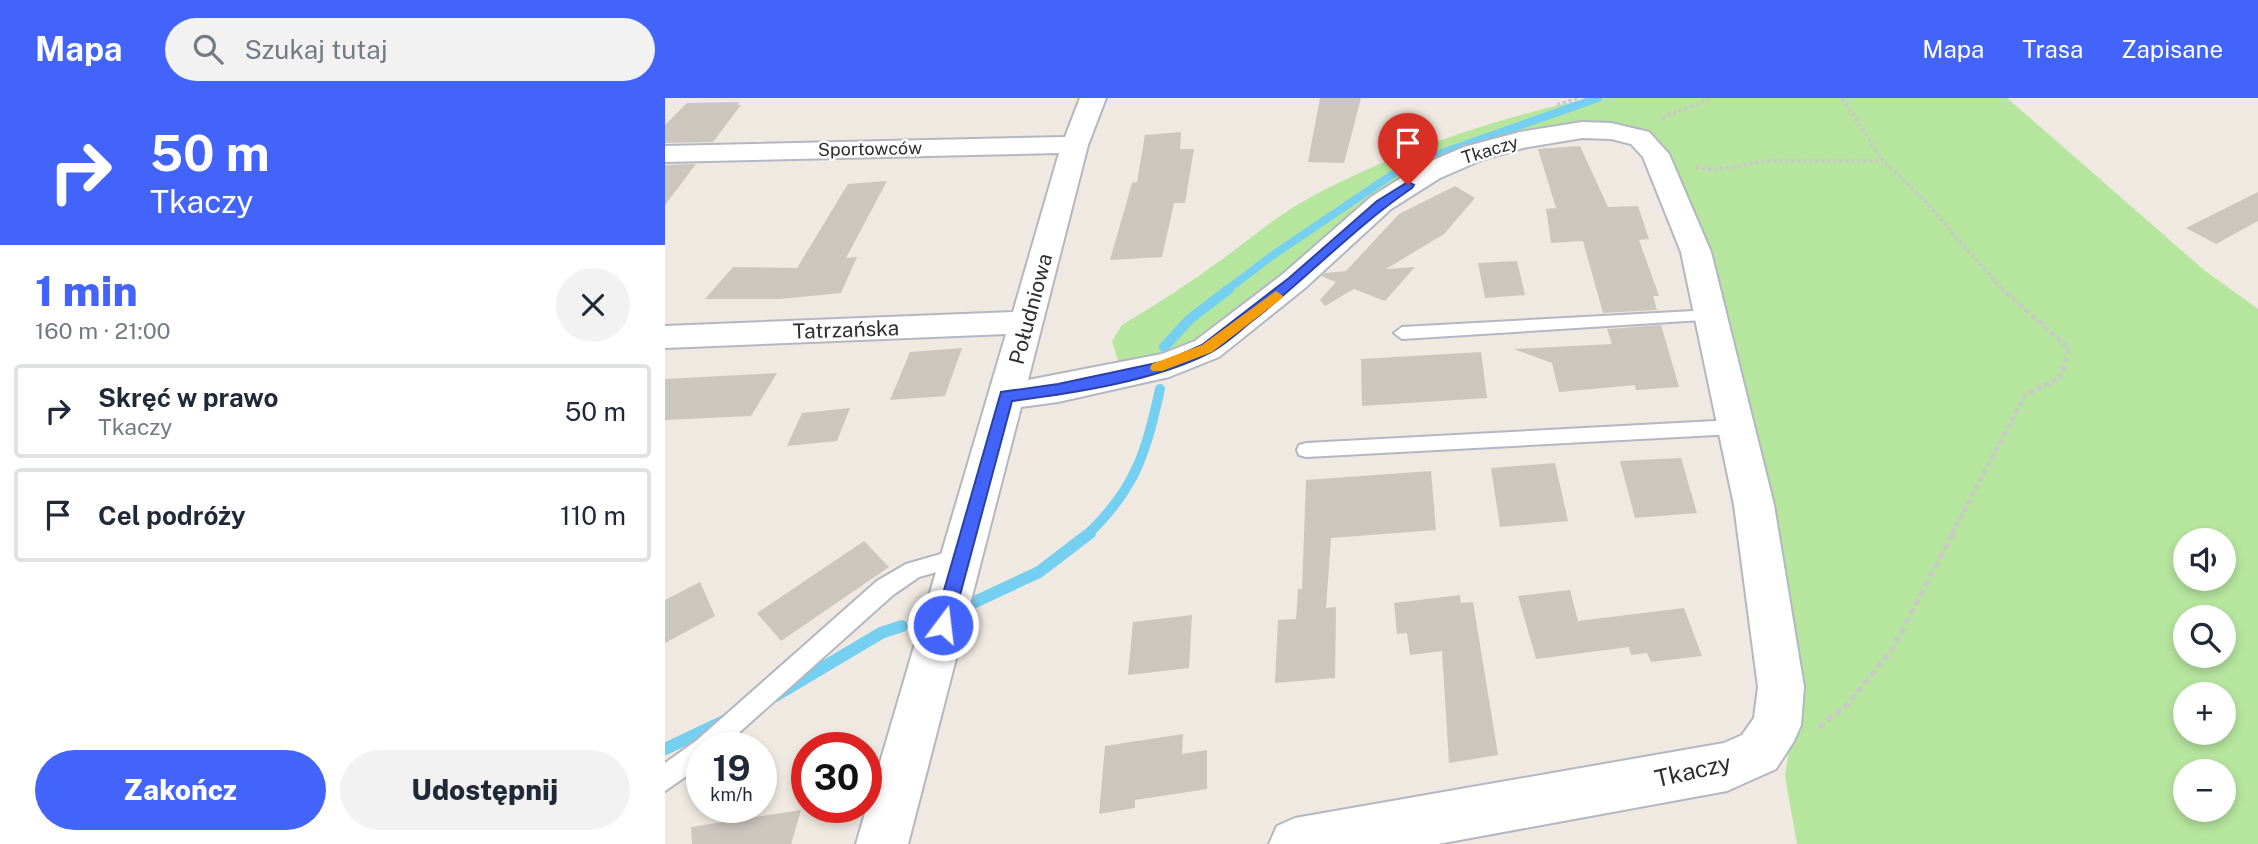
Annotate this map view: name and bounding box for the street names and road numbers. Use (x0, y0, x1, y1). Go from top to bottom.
street label: Tkaczy (1459, 131, 1521, 168)
street label: Sportowców (818, 137, 922, 160)
street label: Południowa (1004, 251, 1057, 367)
street label: Tatrzańska (792, 315, 900, 344)
street label: Tkaczy (1652, 748, 1734, 792)

